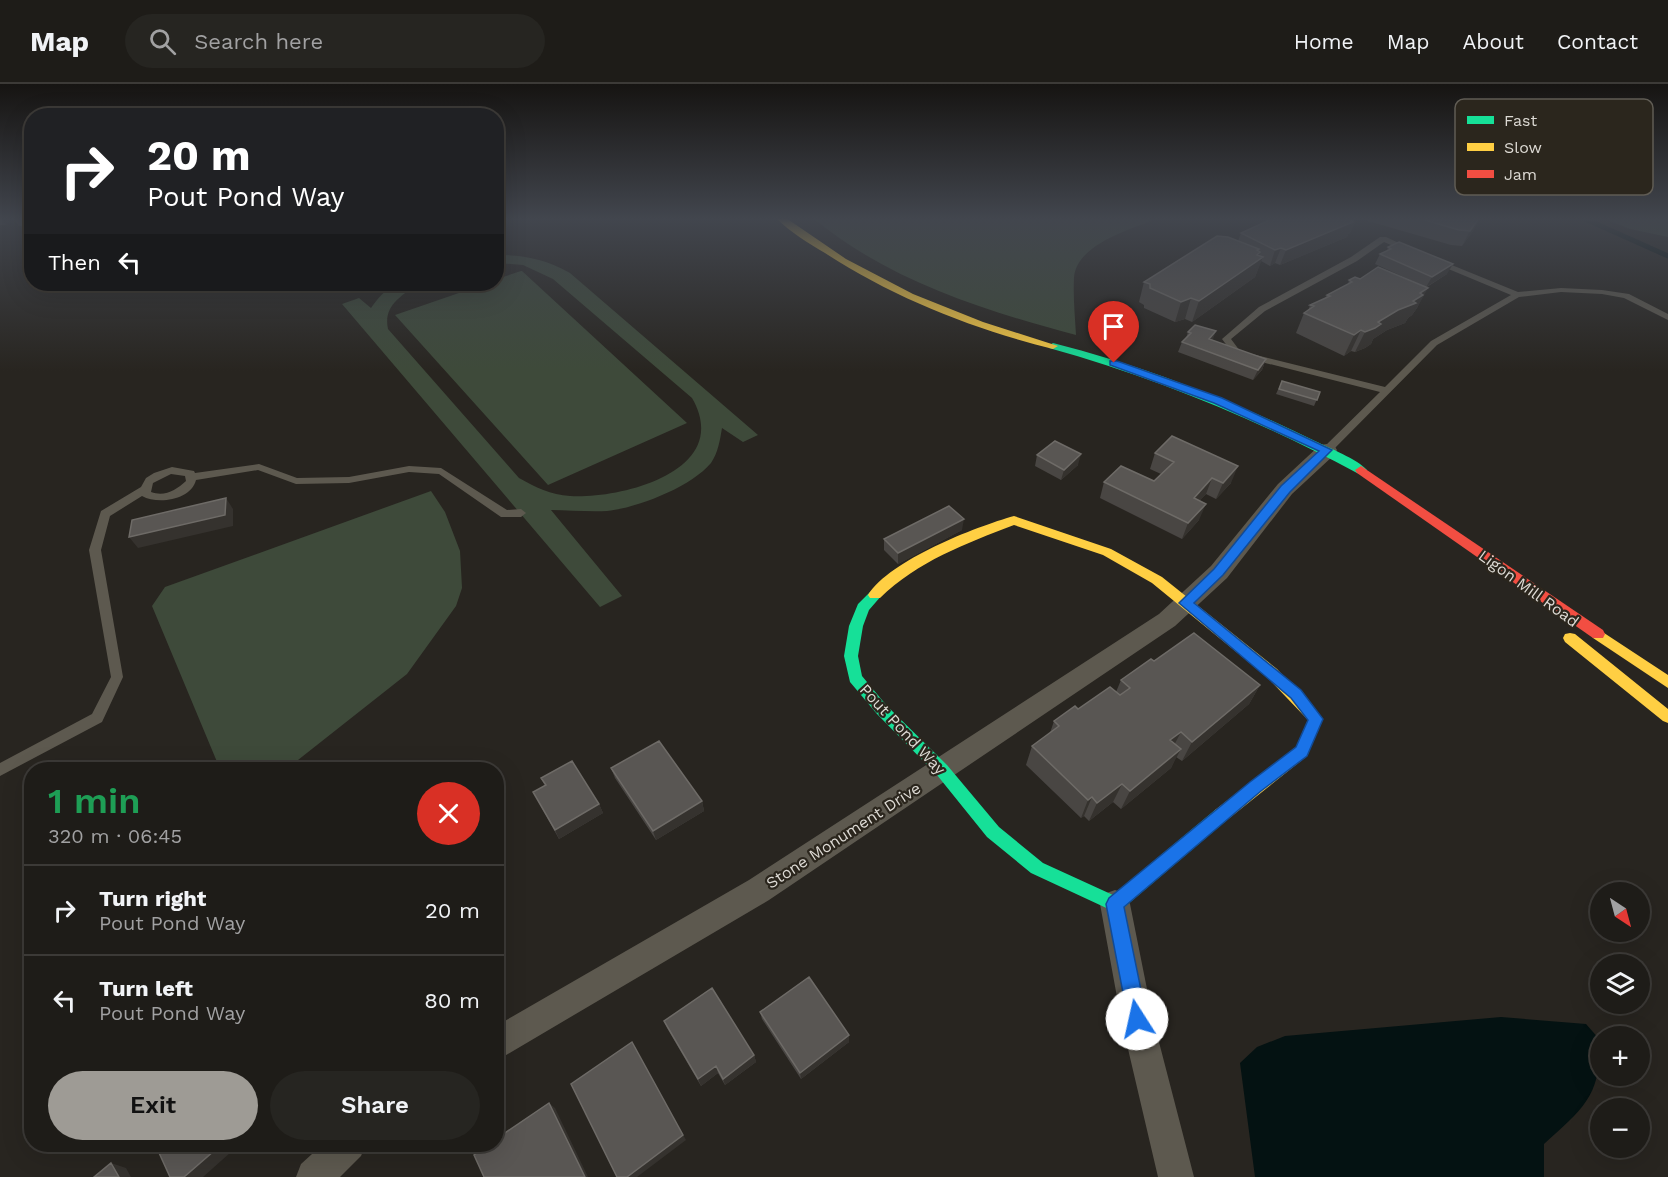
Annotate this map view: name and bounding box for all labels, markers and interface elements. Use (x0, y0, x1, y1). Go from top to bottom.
search box (125, 14, 545, 68)
text: Map (30, 25, 89, 58)
icon: search (146, 25, 179, 58)
text: Search here (194, 29, 323, 54)
text: Home (1294, 29, 1354, 54)
text: Map (1387, 29, 1430, 54)
text: About (1463, 29, 1524, 54)
text: Contact (1557, 29, 1638, 54)
legend (1455, 99, 1653, 195)
text: Fast (1504, 111, 1537, 130)
text: 20 m (147, 131, 251, 180)
icon: right (48, 132, 126, 210)
text: Slow (1504, 138, 1542, 157)
text: Jam (1504, 165, 1537, 184)
text: Pout Pond Way (147, 181, 345, 213)
icon: left (113, 246, 146, 279)
text: Then (48, 250, 101, 275)
pin (1088, 301, 1139, 363)
icon: arrive (1097, 310, 1130, 343)
street label: Ligon Mill Road (1475, 546, 1582, 631)
street label: Pout Pond Way (856, 680, 950, 779)
street label: Stone Monument Drive (762, 778, 924, 892)
text: 1 min (48, 780, 140, 822)
button: close (417, 782, 480, 845)
text: 320 m · 06:45 (48, 824, 182, 848)
north arrow (1590, 882, 1650, 942)
map controls (1590, 882, 1650, 1158)
text: Turn right (99, 886, 206, 911)
icon: right (48, 894, 81, 927)
text: 20 m (425, 898, 480, 923)
text: Pout Pond Way (99, 911, 245, 935)
button: layers (1590, 954, 1650, 1014)
text: Turn left (99, 976, 193, 1001)
icon: left (48, 984, 81, 1017)
position arrow (1105, 987, 1169, 1051)
text: 80 m (424, 988, 480, 1013)
text: Pout Pond Way (99, 1001, 245, 1025)
button: + (1590, 1026, 1650, 1086)
button: Exit (48, 1071, 258, 1140)
button: Share (270, 1071, 480, 1140)
button: − (1590, 1098, 1650, 1158)

